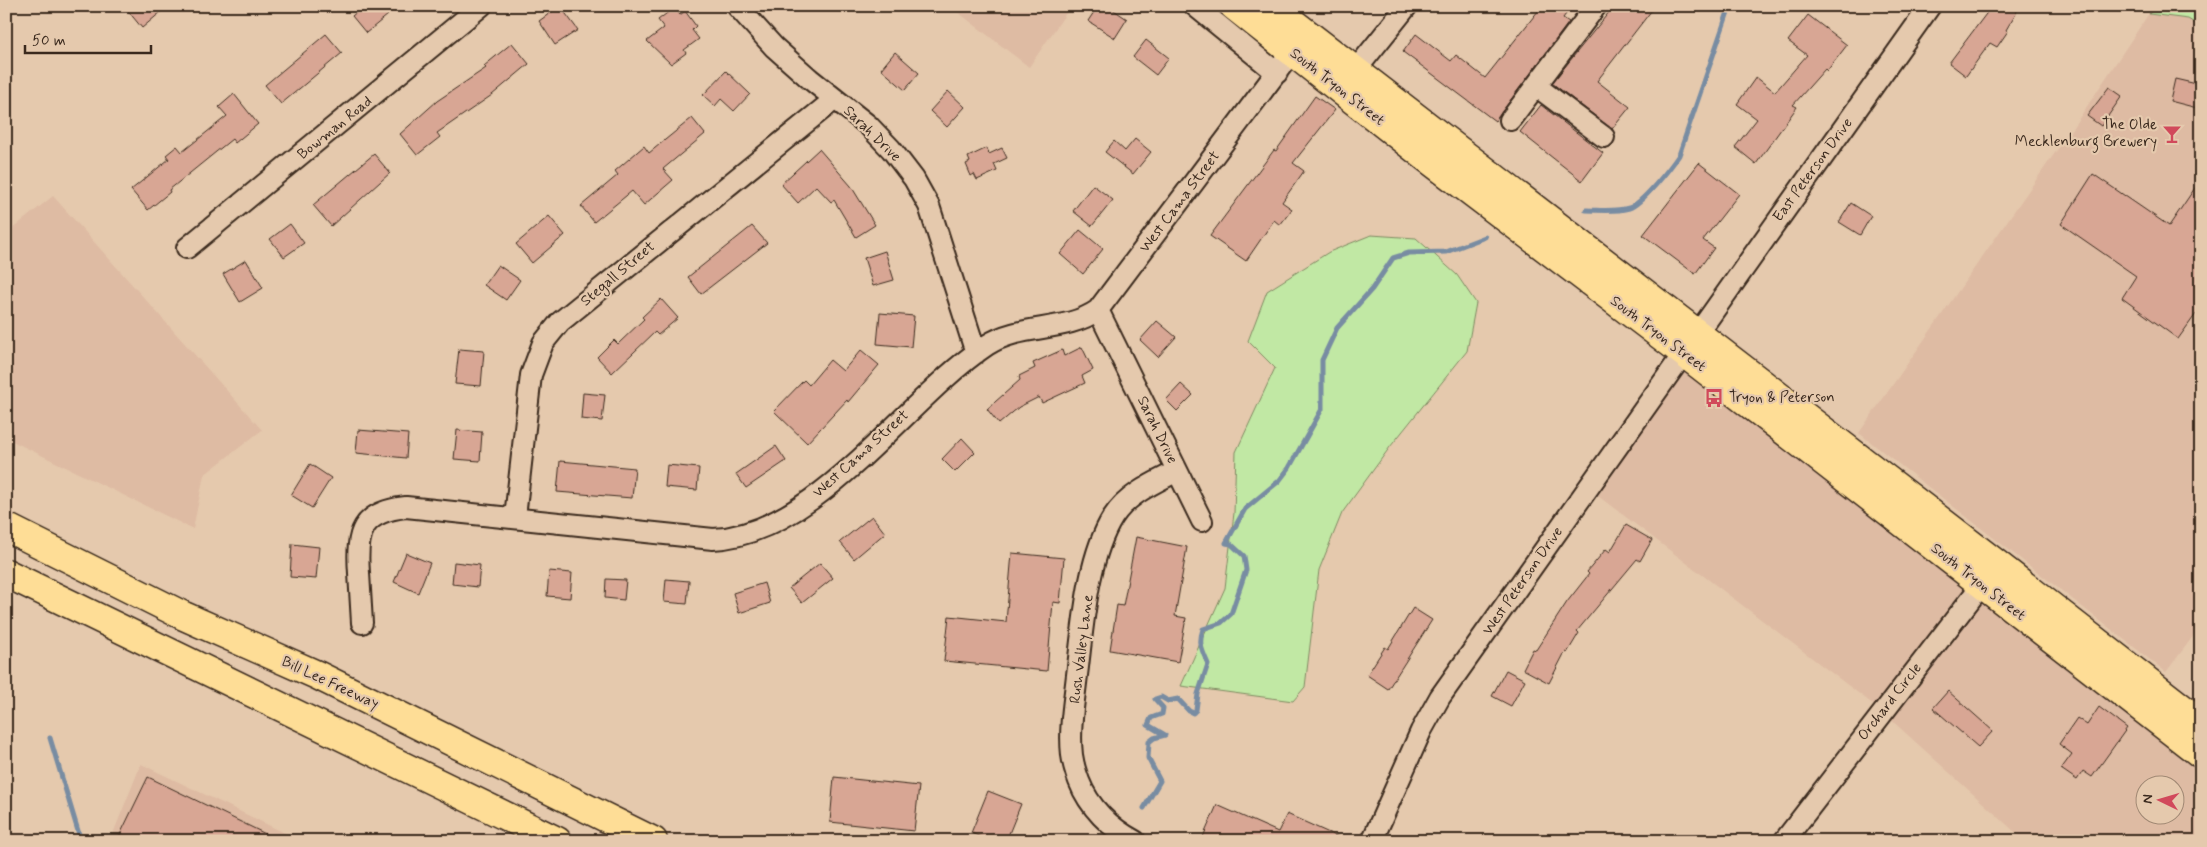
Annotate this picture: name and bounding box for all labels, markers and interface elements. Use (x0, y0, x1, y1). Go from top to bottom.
scale bar (25, 22, 151, 54)
text: 50 m (32, 31, 66, 51)
street label: South Tryon Street (1285, 44, 1389, 131)
street label: Bowman Road (293, 92, 377, 164)
street label: Sarah Drive (839, 101, 905, 167)
street label: East Peterson Drive (1769, 114, 1858, 226)
place label: The Olde Mecklenburg Brewery (2015, 115, 2157, 153)
bar icon: The Olde Mecklenburg Brewery (2161, 123, 2183, 145)
street label: West Cama Street (1135, 147, 1225, 257)
street label: Stegall Street (577, 237, 660, 312)
street label: South Tryon Street (1606, 291, 1710, 377)
bus stop icon: Tryon & Peterson (1703, 387, 1725, 409)
place label: Tryon & Peterson (1729, 388, 1835, 408)
street label: Sarah Drive (1132, 393, 1182, 467)
street label: West Cama Street (809, 406, 913, 502)
street label: West Peterson Drive (1478, 523, 1568, 639)
street label: South Tryon Street (1926, 539, 2030, 626)
street label: Rush Valley Lane (1065, 593, 1099, 705)
street label: Bill Lee Freeway (278, 652, 382, 714)
street label: Orchard Circle (1853, 659, 1927, 745)
north arrow (2134, 774, 2184, 824)
text: N (2139, 794, 2157, 804)

